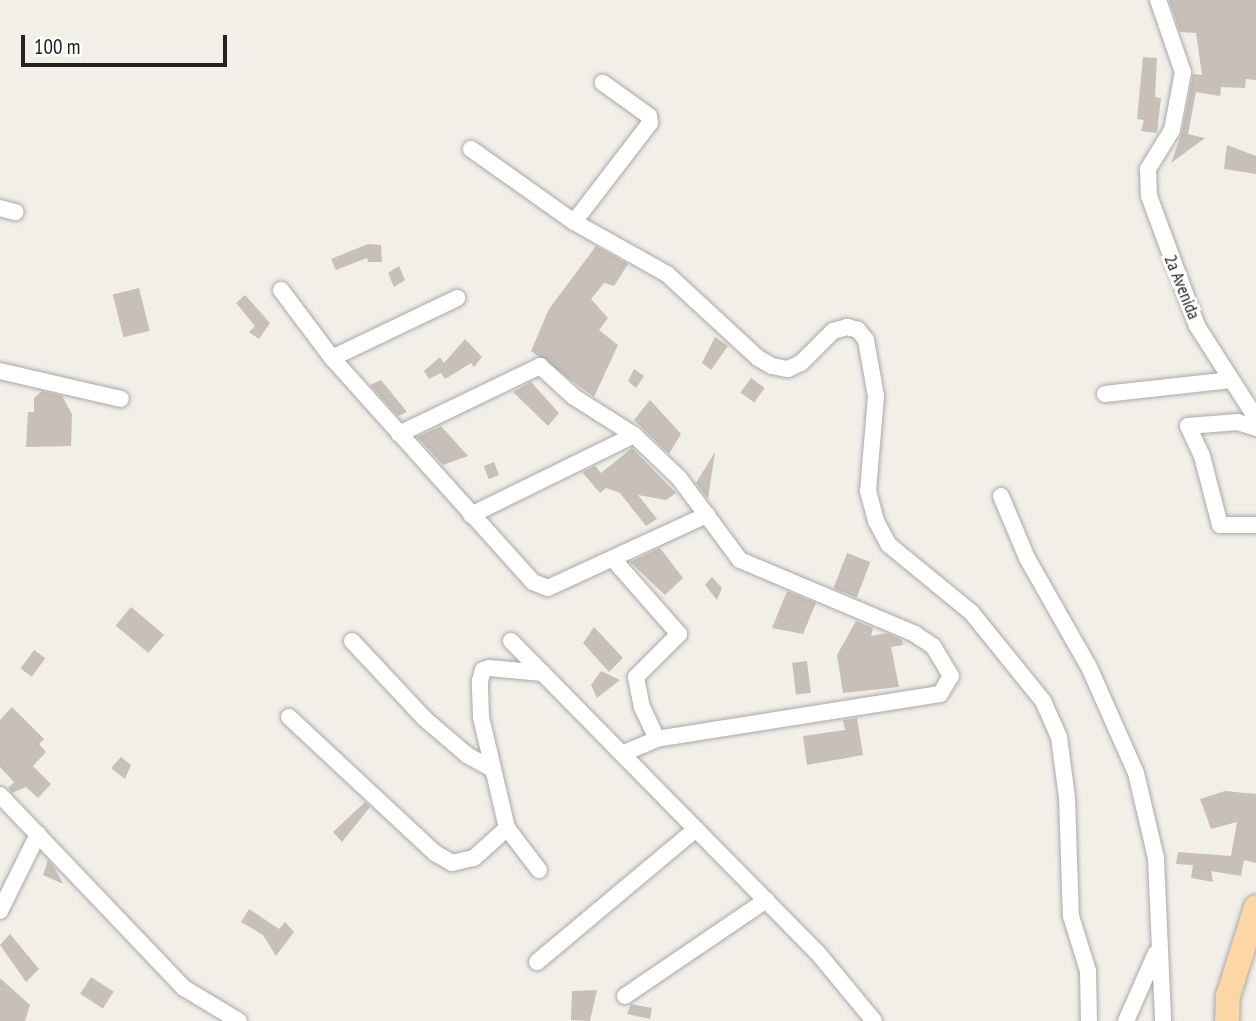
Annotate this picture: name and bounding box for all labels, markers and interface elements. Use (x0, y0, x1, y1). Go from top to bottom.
scale bar (24, 21, 231, 65)
text: 100 m (34, 33, 80, 60)
street label: 2a Avenida (1159, 251, 1205, 323)

